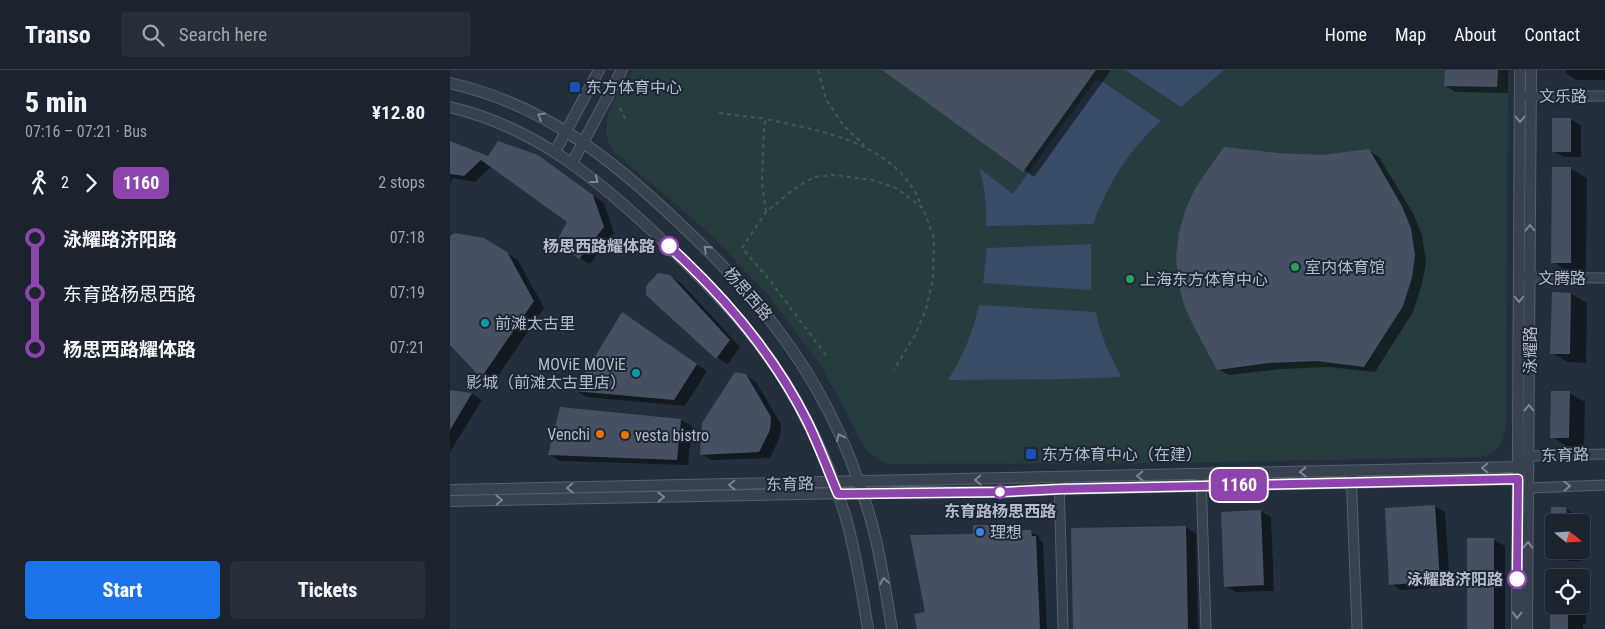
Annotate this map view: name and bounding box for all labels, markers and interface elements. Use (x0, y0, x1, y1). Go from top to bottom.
search box (121, 12, 471, 57)
text: Transo (25, 21, 91, 49)
icon: search (139, 21, 167, 49)
text: Search here (179, 23, 267, 46)
text: Home (1325, 24, 1367, 45)
text: Map (1395, 24, 1426, 45)
text: About (1454, 24, 1496, 45)
text: Contact (1524, 24, 1580, 45)
place label: 东方体育中心 (586, 78, 682, 97)
marker: 东方体育中心 (568, 80, 582, 94)
text: 5 min (25, 86, 87, 119)
street label: 文乐路 (1539, 87, 1587, 106)
text: ¥12.80 (372, 101, 425, 124)
one-way arrow (538, 113, 547, 123)
one-way arrow (1515, 115, 1525, 123)
text: 07:16 – 07:21 · Bus (25, 122, 147, 141)
icon: walk (25, 169, 53, 197)
icon: forward (77, 169, 105, 197)
text: 1160 (123, 172, 159, 193)
text: 2 (61, 173, 69, 192)
text: 2 stops (378, 173, 425, 192)
one-way arrow (589, 174, 599, 183)
one-way arrow (1525, 223, 1535, 231)
text: 泳耀路济阳路 (63, 228, 177, 251)
text: 07:18 (390, 228, 425, 247)
marker: 杨思西路耀体路 (659, 236, 679, 256)
place label: 杨思西路耀体路 (543, 237, 655, 256)
one-way arrow (703, 246, 712, 255)
place label: 室内体育馆 (1305, 258, 1385, 277)
marker: 室内体育馆 (1289, 261, 1301, 273)
street label: 杨思西路 (720, 264, 776, 324)
street label: 文腾路 (1538, 269, 1586, 288)
place label: 上海东方体育中心 (1140, 270, 1268, 289)
marker: 上海东方体育中心 (1124, 273, 1136, 285)
text: 东育路杨思西路 (63, 283, 196, 306)
text: 07:19 (390, 283, 425, 302)
one-way arrow (1514, 295, 1524, 303)
place label: 前滩太古里 (495, 314, 575, 333)
marker: 前滩太古里 (479, 317, 491, 329)
street label: 泳耀路 (1521, 326, 1540, 374)
text: 杨思西路耀体路 (63, 338, 196, 361)
text: 07:21 (390, 338, 425, 357)
place label: MOViE MOViE 影城（前滩太古里店） (466, 355, 626, 392)
marker: MOViE MOViE 影城（前滩太古里店） (630, 367, 642, 379)
one-way arrow (1524, 403, 1534, 411)
place label: Venchi (547, 425, 590, 444)
place label: vesta bistro (635, 426, 709, 445)
marker: Venchi (594, 428, 606, 440)
marker: vesta bistro (619, 429, 631, 441)
one-way arrow (836, 433, 847, 442)
place label: 东方体育中心（在建） (1042, 445, 1202, 464)
street label: 东育路 (1541, 445, 1589, 465)
marker: 东方体育中心（在建） (1024, 447, 1038, 461)
one-way arrow (1481, 463, 1488, 473)
one-way arrow (1298, 467, 1306, 478)
line badge: 1160 (1204, 469, 1274, 501)
one-way arrow (1136, 471, 1144, 482)
street label: 东育路 (766, 474, 814, 494)
one-way arrow (973, 474, 981, 485)
text: 1160 (1221, 474, 1257, 495)
one-way arrow (728, 480, 736, 490)
one-way arrow (1563, 481, 1571, 492)
one-way arrow (565, 483, 573, 493)
marker: 东育路杨思西路 (993, 485, 1007, 499)
one-way arrow (658, 492, 665, 502)
one-way arrow (495, 495, 503, 506)
place label: 东育路杨思西路 (944, 502, 1056, 521)
north arrow (1545, 514, 1590, 559)
map controls (1545, 514, 1590, 614)
place label: 理想 (990, 523, 1022, 542)
marker: 理想 (974, 526, 986, 538)
one-way arrow (1523, 541, 1533, 549)
button: Start (25, 561, 220, 619)
button: Tickets (230, 561, 425, 619)
marker: 泳耀路济阳路 (1507, 569, 1527, 589)
button: locate (1545, 569, 1590, 614)
place label: 泳耀路济阳路 (1407, 570, 1503, 589)
one-way arrow (879, 577, 889, 585)
one-way arrow (1512, 612, 1522, 619)

